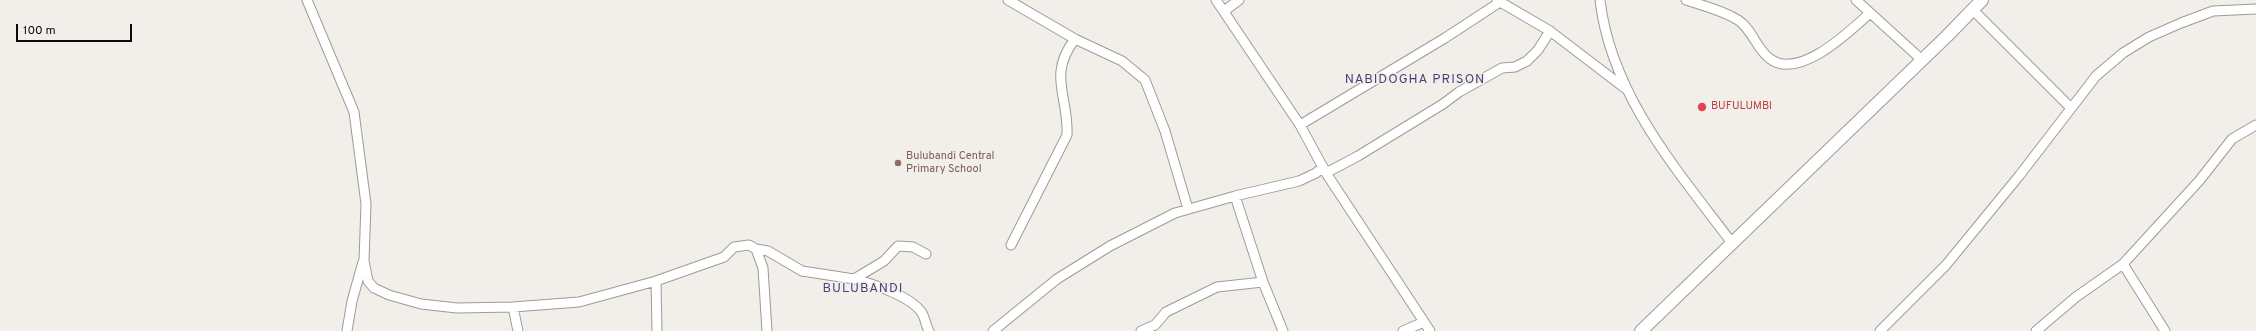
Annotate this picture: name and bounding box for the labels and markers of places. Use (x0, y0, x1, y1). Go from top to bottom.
place label: BUFULUMBI (1711, 100, 1772, 114)
marker: BUFULUMBI (1696, 101, 1708, 113)
place label: Bulubandi Central Primary School (906, 150, 994, 176)
marker: Bulubandi Central Primary School (893, 158, 903, 168)

